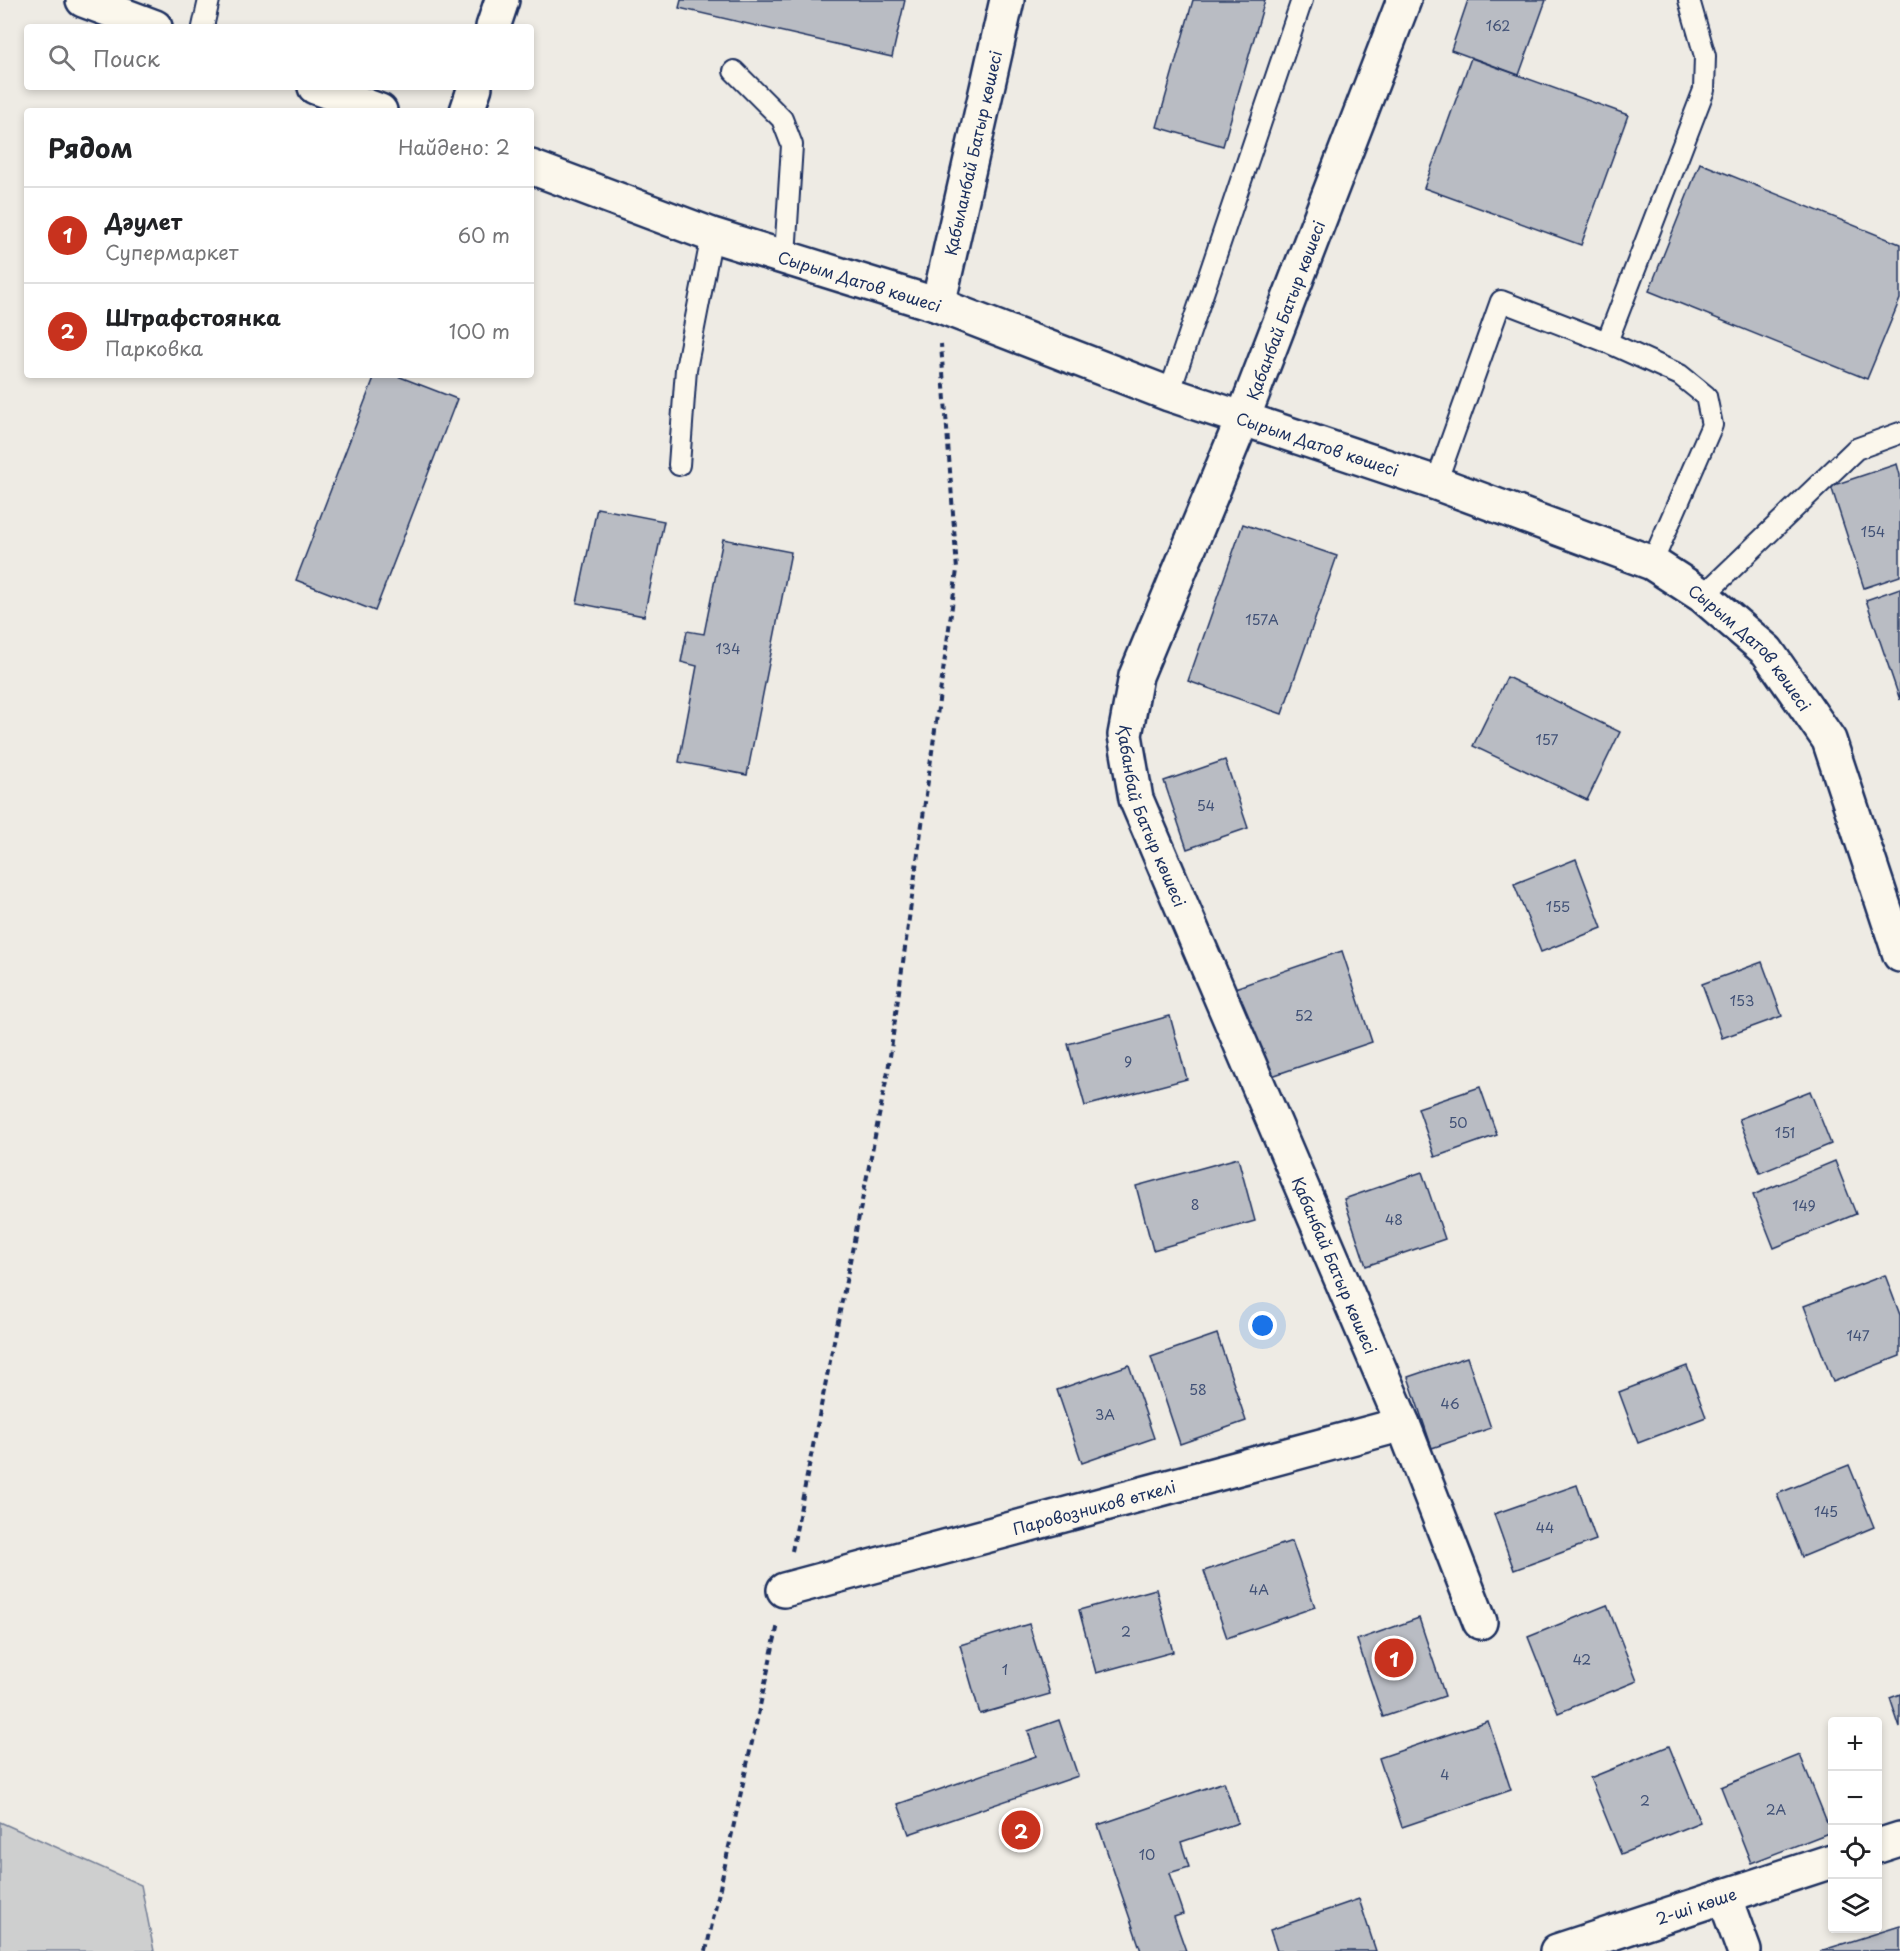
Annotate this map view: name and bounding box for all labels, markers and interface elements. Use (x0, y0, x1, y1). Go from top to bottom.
house number: 162 (1486, 15, 1510, 36)
search box (24, 24, 534, 90)
icon: search (45, 41, 78, 74)
text: Поиск (93, 41, 160, 74)
street label: Қабыланбай Батыр көшесі (938, 48, 1007, 258)
text: Рядом (48, 128, 133, 167)
text: Найдено: 2 (398, 132, 510, 162)
text: Дәулет (105, 204, 182, 237)
street label: Қабанбай Батыр көшесі (1240, 217, 1330, 403)
text: 1 (63, 220, 72, 250)
text: 60 m (458, 220, 510, 250)
text: Супермаркет (105, 237, 238, 267)
street label: Сырым Датов көшесі (775, 244, 945, 317)
text: Штрафстоянка (105, 300, 281, 333)
text: 2 (60, 316, 75, 346)
text: 100 m (449, 316, 510, 346)
text: Парковка (105, 333, 203, 363)
street label: Сырым Датов көшесі (1233, 405, 1402, 482)
house number: 154 (1861, 521, 1885, 542)
street label: Сырым Датов көшесі (1684, 578, 1817, 716)
house number: 157А (1245, 609, 1279, 630)
house number: 134 (716, 638, 740, 659)
street label: Қабанбай Батыр көшесі (1113, 723, 1193, 910)
house number: 157 (1536, 729, 1559, 750)
house number: 54 (1197, 795, 1215, 816)
house number: 155 (1546, 896, 1570, 917)
house number: 153 (1730, 990, 1754, 1011)
house number: 52 (1295, 1005, 1313, 1026)
house number: 9 (1124, 1051, 1132, 1072)
house number: 50 (1448, 1112, 1468, 1133)
house number: 151 (1775, 1122, 1795, 1143)
street label: Қабанбай Батыр көшесі (1287, 1173, 1384, 1357)
house number: 8 (1191, 1194, 1199, 1215)
house number: 149 (1792, 1195, 1816, 1216)
house number: 48 (1385, 1209, 1403, 1230)
your location (1248, 1311, 1277, 1340)
house number: 147 (1846, 1325, 1870, 1346)
house number: 58 (1189, 1379, 1207, 1400)
house number: 46 (1440, 1393, 1460, 1414)
house number: 3А (1095, 1404, 1115, 1425)
street label: Паровозников өткелі (1010, 1474, 1178, 1540)
house number: 145 (1814, 1501, 1838, 1522)
house number: 44 (1536, 1517, 1554, 1538)
house number: 4А (1249, 1579, 1269, 1600)
house number: 2 (1121, 1621, 1131, 1642)
pin: 1 (1374, 1636, 1414, 1680)
house number: 42 (1573, 1649, 1591, 1670)
house number: 1 (1002, 1659, 1008, 1680)
map controls (1828, 1717, 1882, 1933)
button: + (1828, 1717, 1882, 1771)
house number: 4 (1440, 1764, 1450, 1785)
button: − (1828, 1771, 1882, 1825)
house number: 2 (1640, 1790, 1650, 1811)
house number: 2А (1766, 1799, 1787, 1820)
pin: 2 (1002, 1808, 1040, 1852)
button: locate (1828, 1825, 1882, 1879)
house number: 10 (1139, 1844, 1155, 1865)
button: layers (1828, 1879, 1882, 1933)
street label: 2-ші көше (1652, 1881, 1739, 1930)

